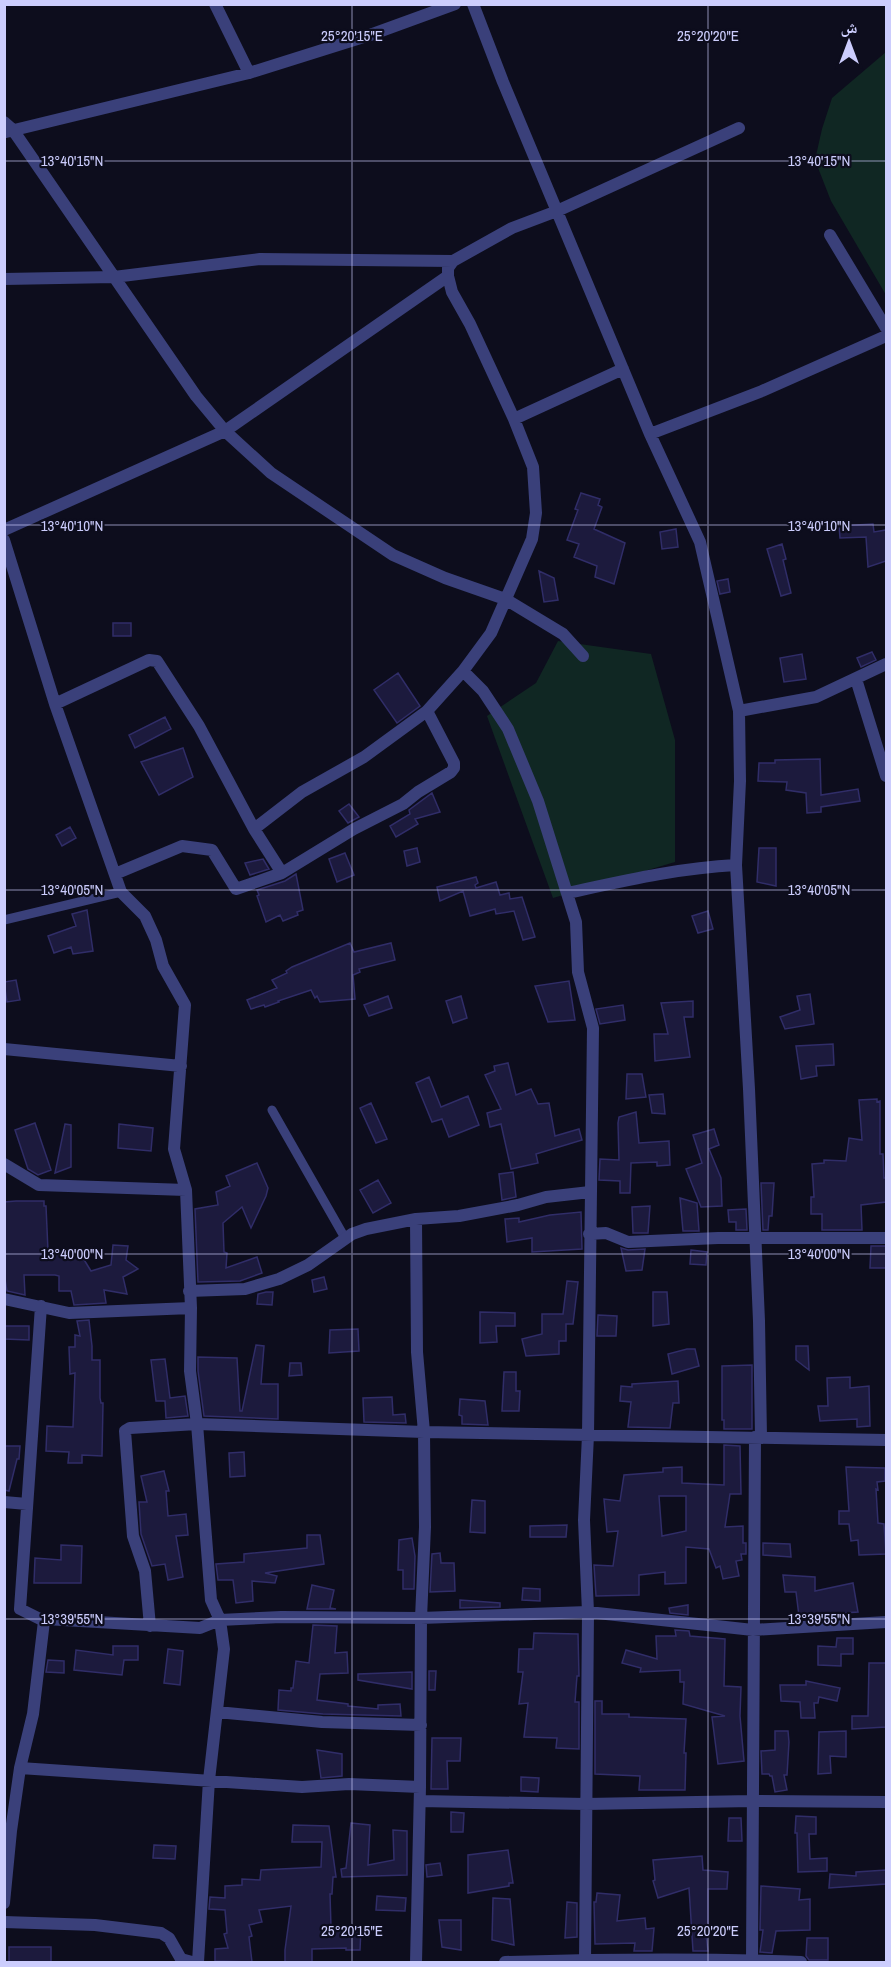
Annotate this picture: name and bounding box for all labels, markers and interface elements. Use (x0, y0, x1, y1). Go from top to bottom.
north arrow (819, 12, 879, 72)
text: ش (841, 16, 858, 38)
text: 25°20'15"E (321, 25, 383, 46)
text: 25°20'20"E (677, 25, 739, 46)
text: 13°40'15"N (41, 150, 103, 171)
text: 13°40'15"N (788, 150, 850, 171)
text: 13°40'10"N (41, 515, 103, 536)
text: 13°40'10"N (788, 515, 850, 536)
text: 13°40'05"N (41, 879, 103, 900)
text: 13°40'05"N (788, 879, 850, 900)
text: 13°40'00"N (41, 1243, 103, 1264)
text: 13°40'00"N (788, 1243, 850, 1264)
text: 13°39'55"N (41, 1608, 103, 1629)
text: 13°39'55"N (788, 1608, 850, 1629)
text: 25°20'15"E (321, 1920, 383, 1941)
text: 25°20'20"E (677, 1920, 739, 1941)

